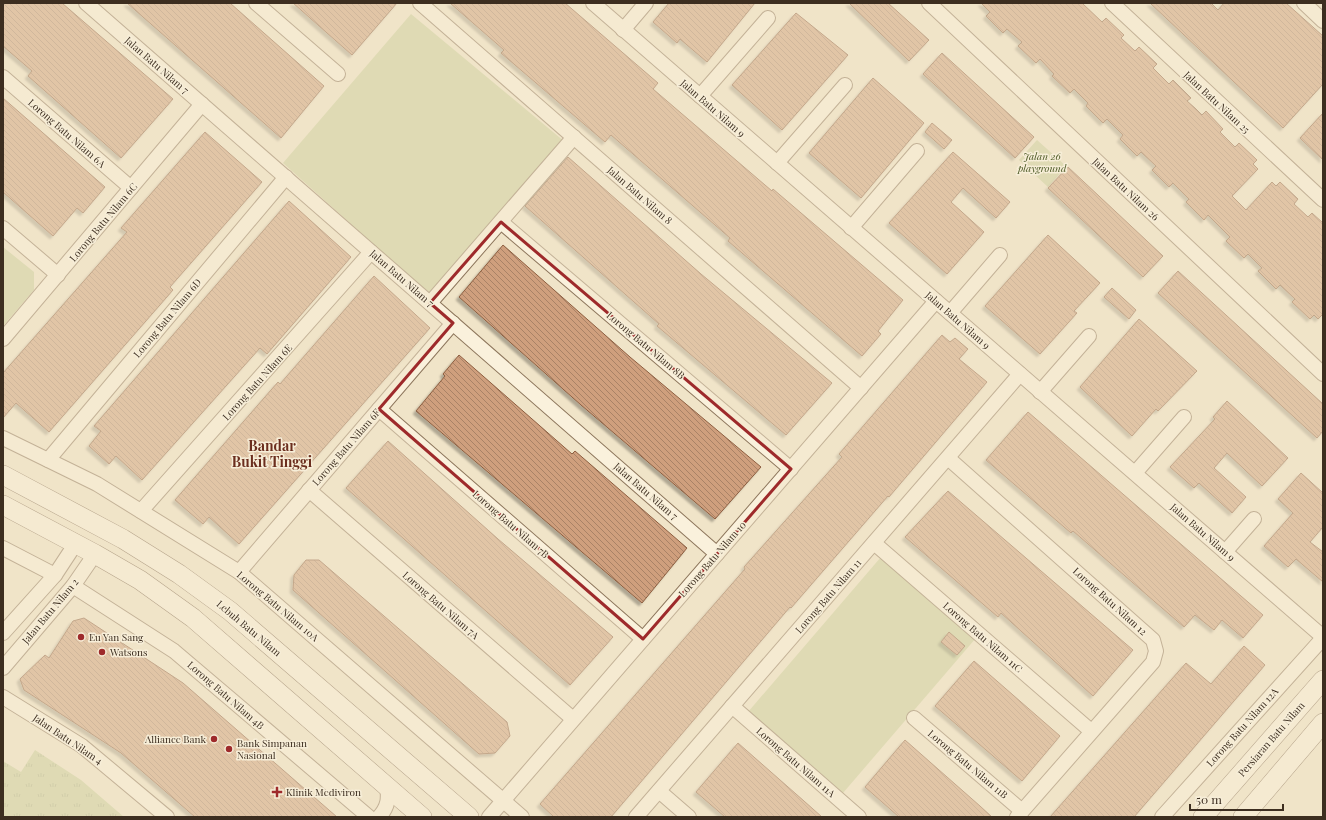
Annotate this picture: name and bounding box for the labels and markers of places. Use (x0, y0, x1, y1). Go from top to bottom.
place label: Eu Yan Sang (89, 630, 144, 644)
marker: Eu Yan Sang (76, 632, 86, 642)
place label: Watsons (109, 645, 147, 659)
marker: Watsons (97, 647, 107, 657)
place label: Alliance Bank (144, 732, 206, 746)
marker: Alliance Bank (209, 734, 219, 744)
place label: Bank Simpanan Nasional (237, 736, 307, 762)
marker: Bank Simpanan Nasional (224, 744, 234, 754)
place label: Klinik Mediviron (286, 785, 361, 799)
marker: Klinik Mediviron (271, 786, 283, 798)

